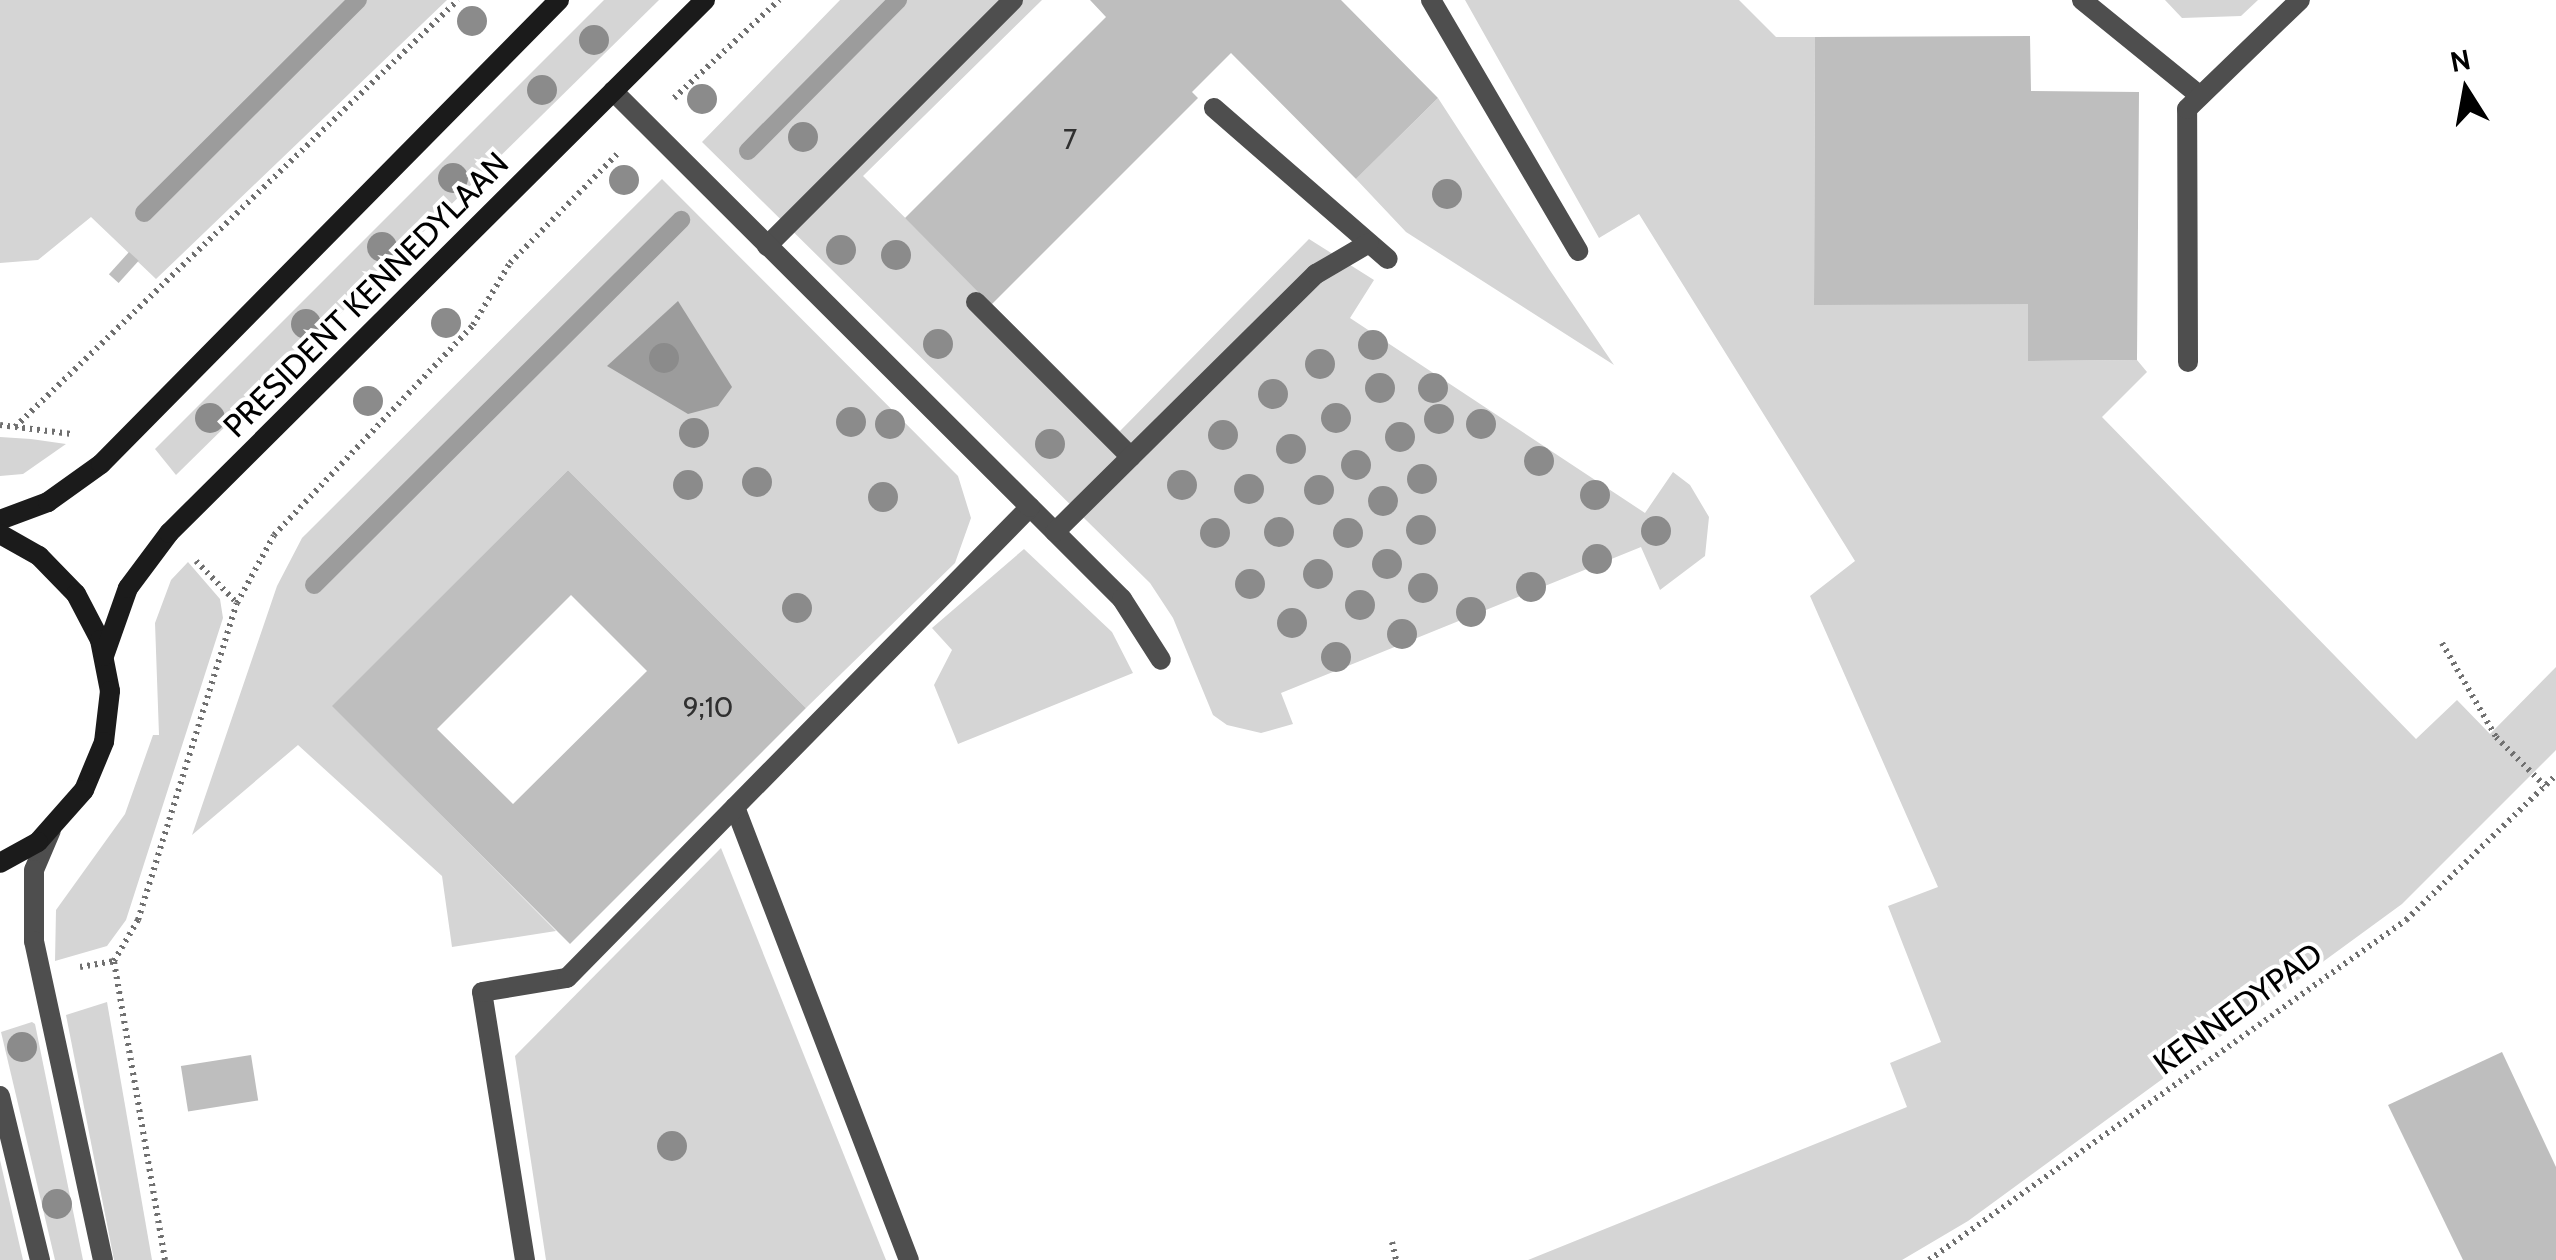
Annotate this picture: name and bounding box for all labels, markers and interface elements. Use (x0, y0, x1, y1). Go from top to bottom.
north arrow (2416, 40, 2516, 140)
text: N (2447, 42, 2473, 79)
house number: 7 (1063, 122, 1077, 156)
street label: PRESIDENT KENNEDYLAAN (216, 145, 516, 445)
house number: 9;10 (683, 690, 733, 724)
street label: KENNEDYPAD (2146, 935, 2330, 1083)

